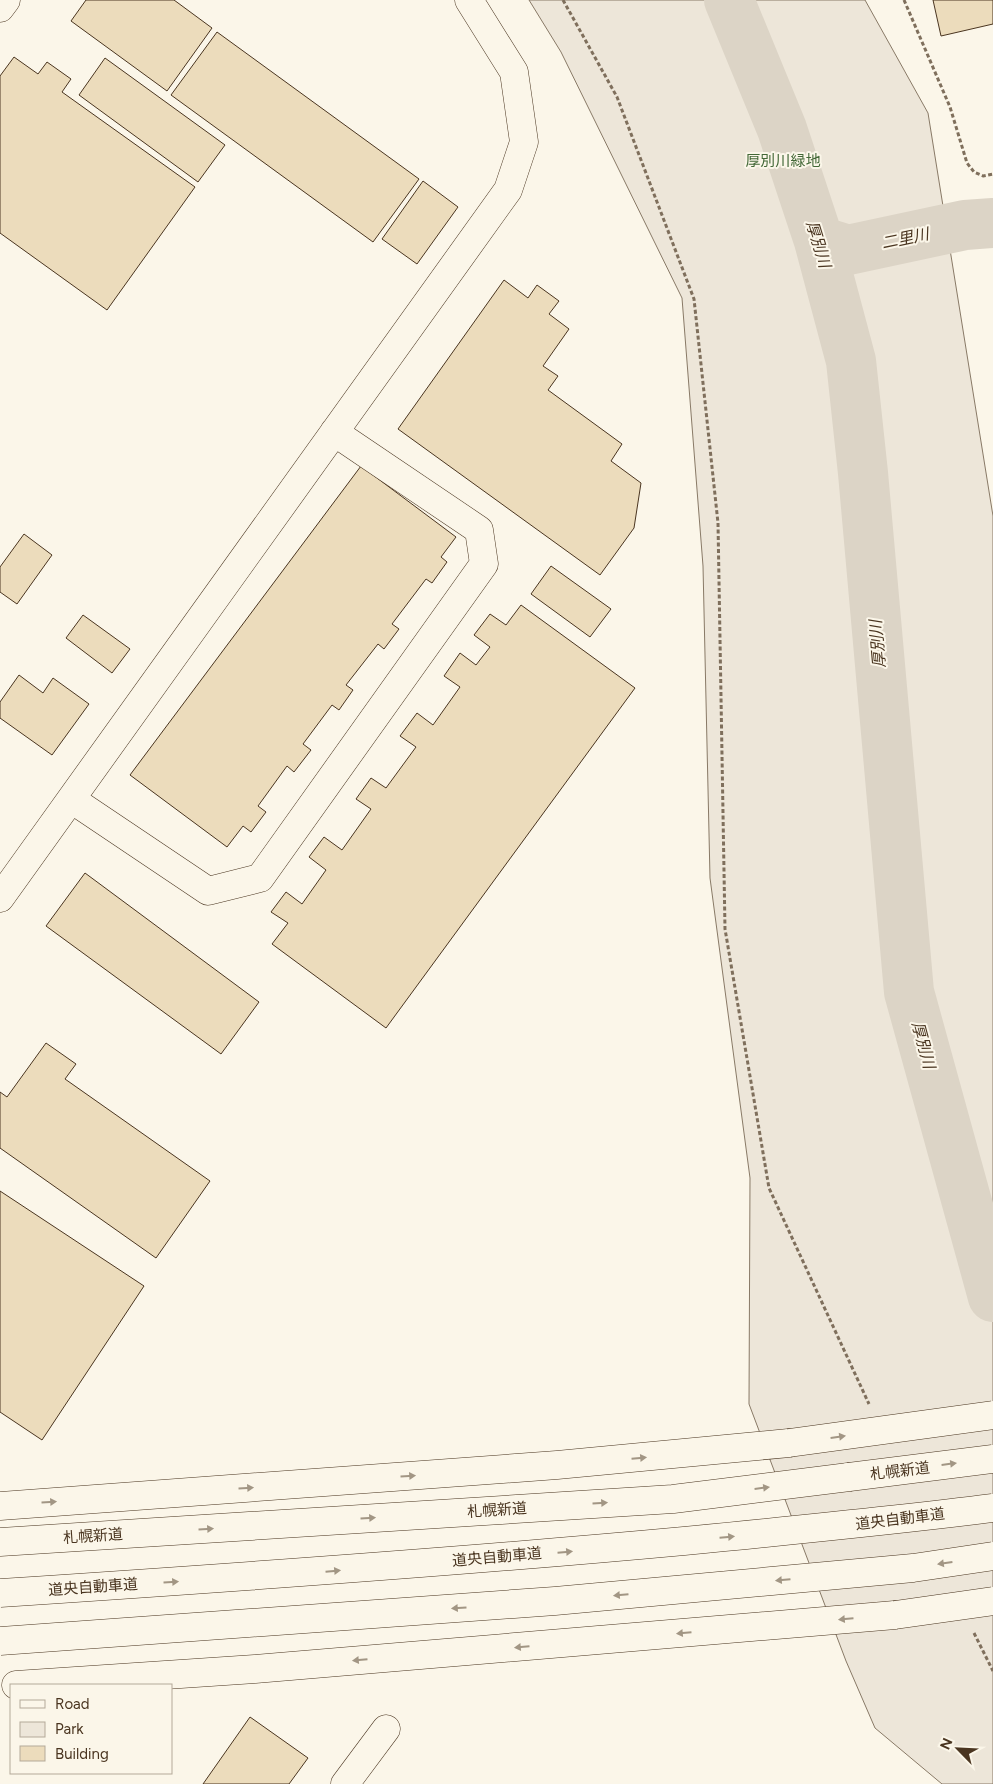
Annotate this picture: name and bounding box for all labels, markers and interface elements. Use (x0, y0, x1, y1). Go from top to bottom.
park label: 厚別川緑地 (745, 152, 821, 170)
water label: 厚別川 (802, 218, 835, 272)
water label: 二里川 (880, 224, 933, 253)
water label: 厚別川 (866, 617, 889, 669)
water label: 厚別川 (908, 1019, 939, 1073)
one-way arrow (830, 1432, 846, 1440)
one-way arrow (632, 1453, 648, 1461)
street label: 札幌新道 (869, 1458, 931, 1484)
one-way arrow (942, 1460, 958, 1468)
one-way arrow (400, 1472, 416, 1480)
one-way arrow (238, 1484, 254, 1492)
one-way arrow (754, 1484, 770, 1492)
one-way arrow (41, 1498, 57, 1506)
street label: 札幌新道 (466, 1499, 528, 1521)
one-way arrow (592, 1499, 608, 1507)
street label: 道央自動車道 (854, 1505, 946, 1533)
one-way arrow (360, 1514, 376, 1522)
one-way arrow (198, 1524, 214, 1532)
street label: 札幌新道 (62, 1525, 124, 1547)
one-way arrow (719, 1533, 735, 1541)
street label: 道央自動車道 (451, 1544, 543, 1570)
one-way arrow (557, 1548, 573, 1556)
one-way arrow (936, 1559, 952, 1567)
one-way arrow (325, 1566, 341, 1574)
street label: 道央自動車道 (47, 1575, 139, 1599)
one-way arrow (775, 1576, 791, 1584)
one-way arrow (163, 1577, 179, 1585)
one-way arrow (613, 1591, 629, 1599)
one-way arrow (451, 1605, 467, 1613)
one-way arrow (838, 1615, 854, 1623)
one-way arrow (676, 1629, 692, 1637)
one-way arrow (514, 1643, 530, 1651)
one-way arrow (352, 1657, 368, 1665)
legend (10, 1684, 172, 1774)
text: Road (55, 1695, 90, 1713)
text: Park (55, 1720, 84, 1738)
north arrow (933, 1724, 983, 1774)
text: N (937, 1736, 957, 1752)
text: Building (55, 1745, 109, 1763)

